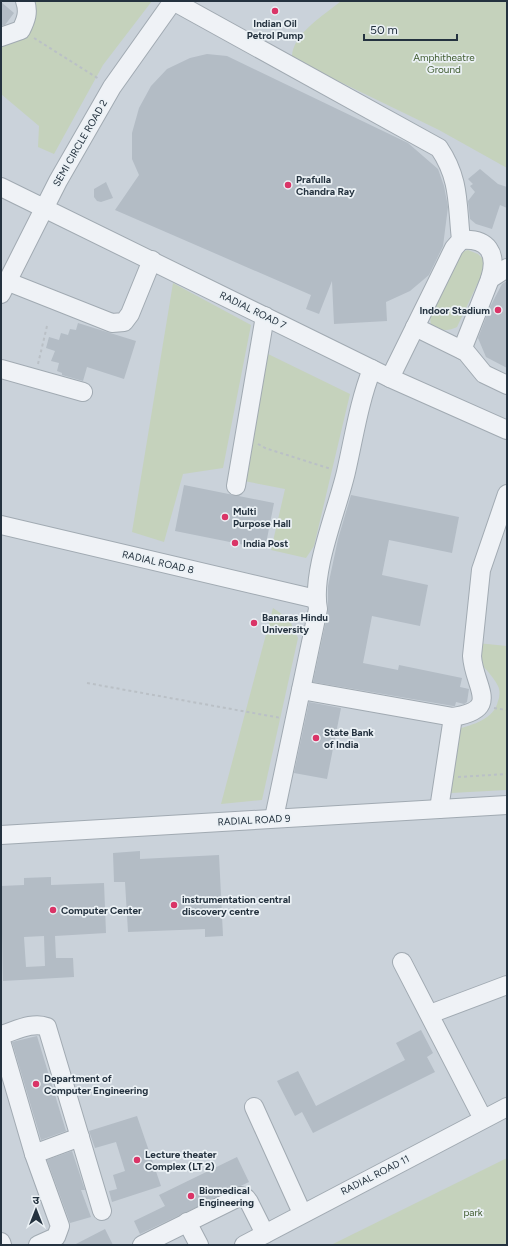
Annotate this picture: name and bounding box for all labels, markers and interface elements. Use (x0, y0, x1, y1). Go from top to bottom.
marker: Indian Oil Petrol Pump (270, 6, 280, 16)
scale bar (364, 16, 457, 42)
place label: Indian Oil Petrol Pump (247, 17, 303, 42)
text: 50 m (370, 23, 398, 37)
park label: Amphitheatre Ground (413, 51, 475, 76)
street label: SEMI CIRCLE ROAD 2 (50, 97, 110, 189)
place label: Prafulla Chandra Ray (296, 173, 355, 198)
marker: Prafulla Chandra Ray (283, 180, 293, 190)
street label: RADIAL ROAD 7 (218, 288, 289, 332)
place label: Indoor Stadium (419, 304, 490, 317)
marker: Indoor Stadium (493, 305, 503, 315)
place label: Multi Purpose Hall (233, 505, 291, 530)
marker: Multi Purpose Hall (220, 512, 230, 522)
place label: India Post (243, 537, 288, 550)
marker: India Post (230, 538, 240, 548)
street label: RADIAL ROAD 8 (121, 547, 195, 577)
place label: Banaras Hindu University (262, 611, 328, 636)
marker: Banaras Hindu University (249, 618, 259, 628)
place label: State Bank of India (324, 726, 374, 751)
marker: State Bank of India (311, 733, 321, 743)
street label: RADIAL ROAD 9 (217, 812, 291, 828)
place label: instrumentation central discovery centre (182, 893, 290, 918)
marker: instrumentation central discovery centre (169, 900, 179, 910)
place label: Computer Center (61, 904, 142, 917)
marker: Computer Center (48, 905, 58, 915)
place label: Department of Computer Engineering (44, 1072, 148, 1097)
marker: Department of Computer Engineering (31, 1079, 41, 1089)
place label: Lecture theater Complex (LT 2) (145, 1148, 217, 1173)
street label: RADIAL ROAD 11 (338, 1152, 412, 1198)
marker: Lecture theater Complex (LT 2) (132, 1155, 142, 1165)
place label: Biomedical Engineering (199, 1184, 254, 1209)
north arrow (16, 1190, 56, 1230)
marker: Biomedical Engineering (186, 1191, 196, 1201)
text: उ (33, 1194, 40, 1207)
park label: park (463, 1206, 483, 1219)

